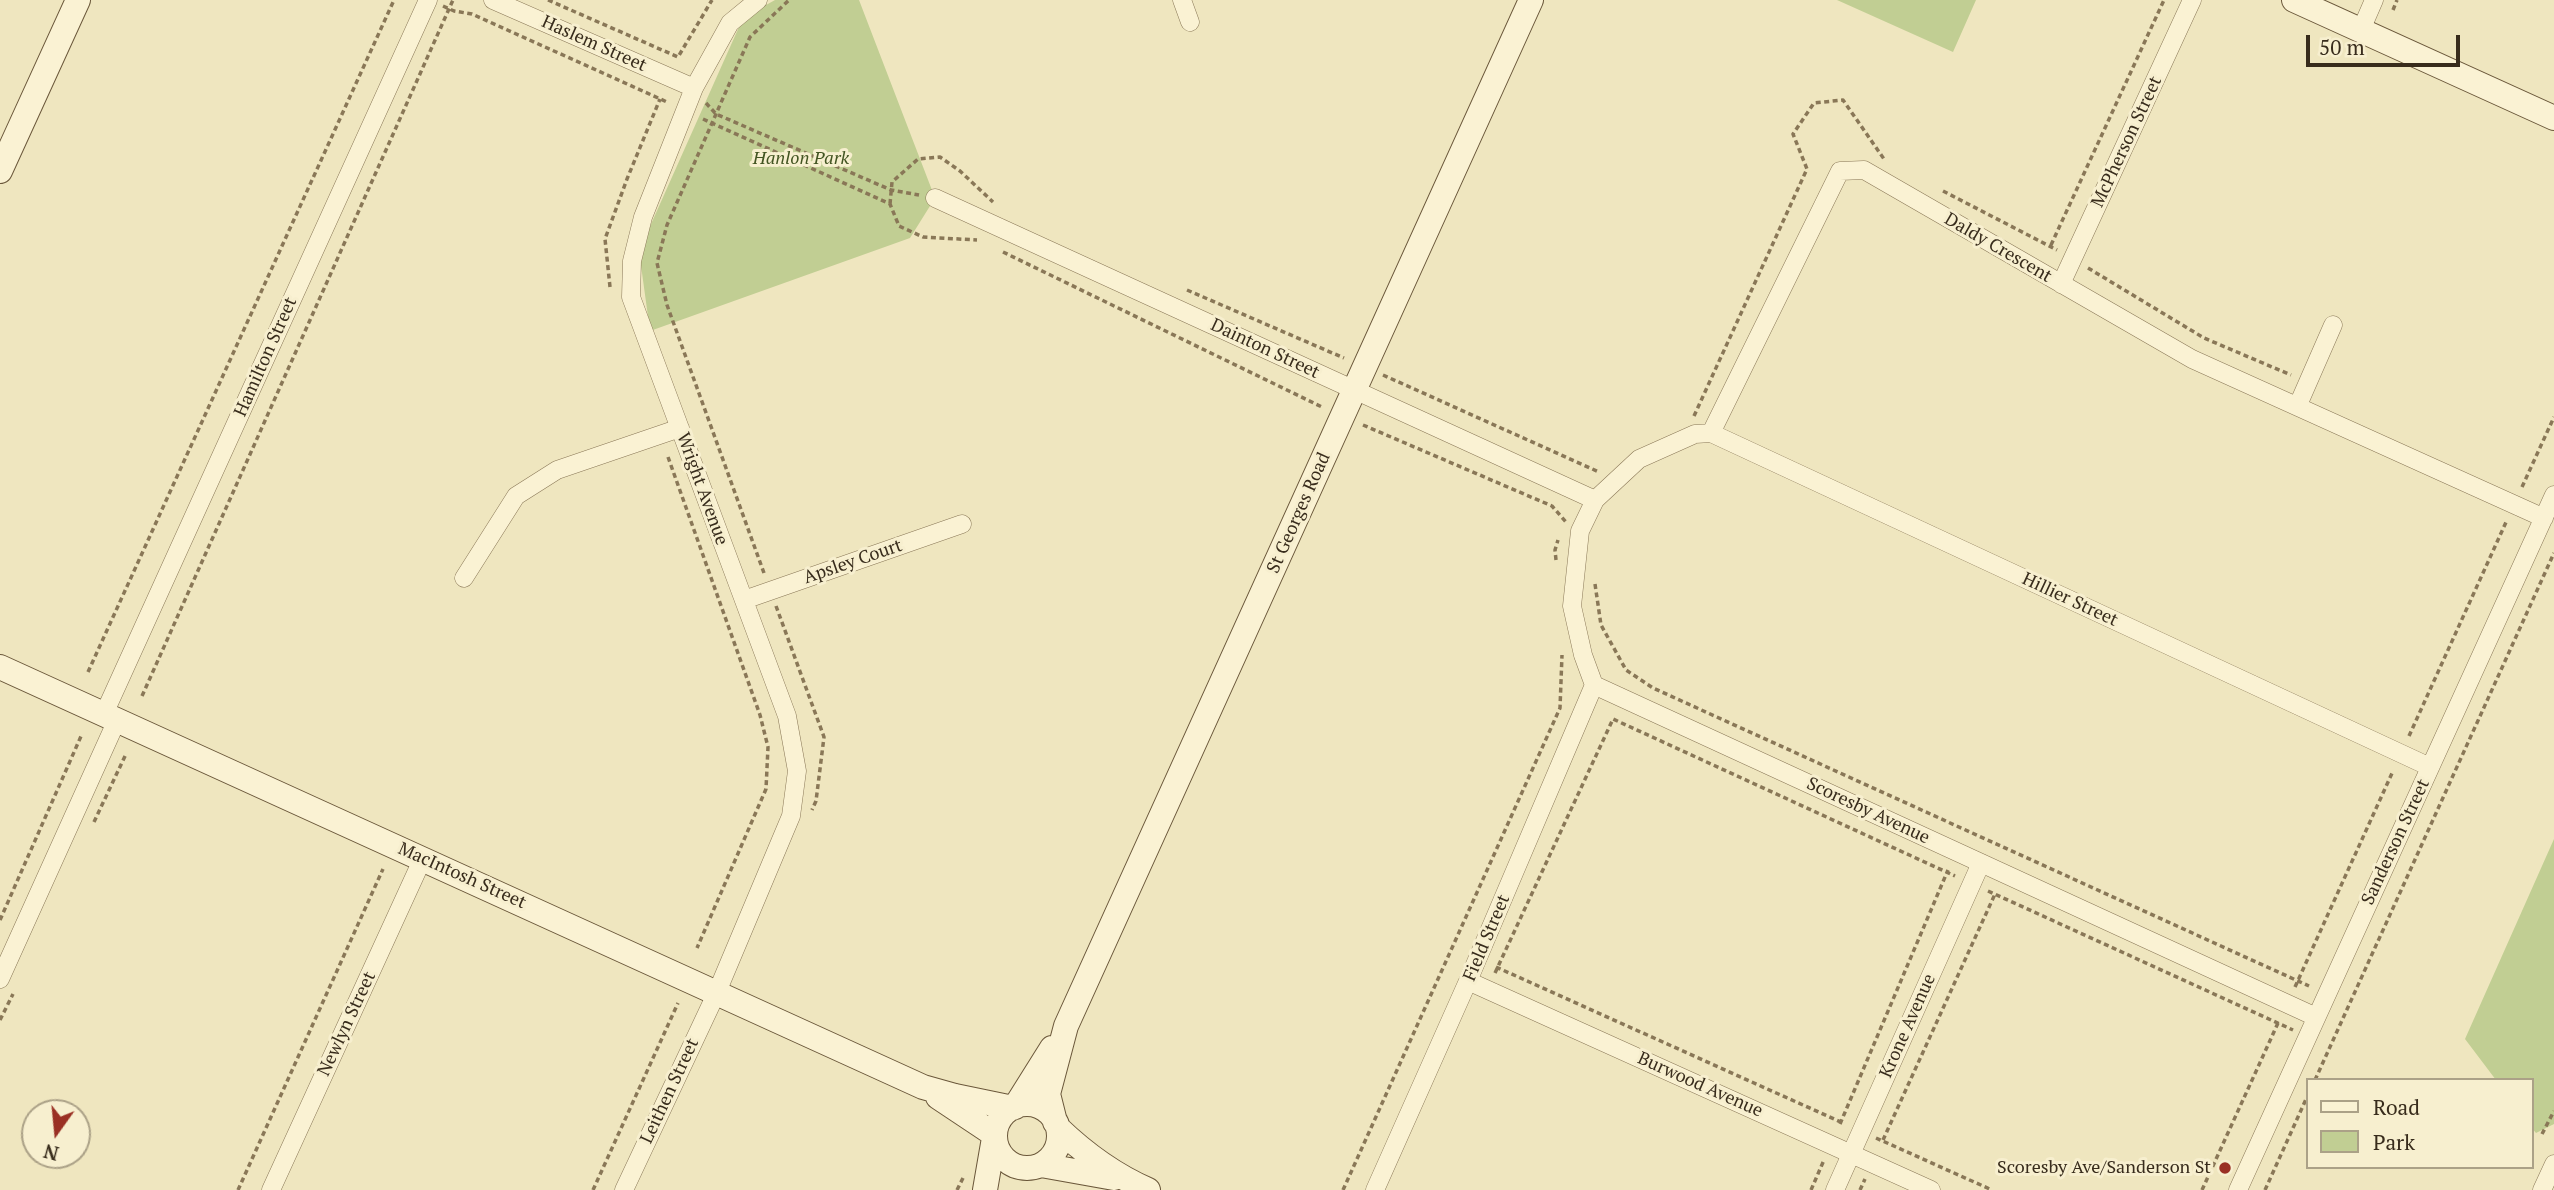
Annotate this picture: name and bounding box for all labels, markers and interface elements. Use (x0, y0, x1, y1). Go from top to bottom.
street label: Haslem Street (538, 11, 650, 77)
scale bar (2309, 21, 2463, 65)
text: 50 m (2319, 33, 2365, 61)
street label: McPherson Street (2087, 73, 2167, 211)
park label: Hanlon Park (753, 148, 849, 170)
street label: Daldy Crescent (1940, 209, 2056, 287)
street label: Hamilton Street (230, 294, 302, 420)
street label: Dainton Street (1207, 314, 1323, 384)
street label: Wright Avenue (672, 430, 732, 548)
street label: St Georges Road (1263, 449, 1335, 577)
street label: Apsley Court (801, 535, 905, 589)
street label: Hillier Street (2019, 568, 2121, 632)
street label: Scoresby Avenue (1803, 773, 1933, 849)
street label: Sanderson Street (2357, 776, 2435, 908)
street label: MacIntosh Street (395, 838, 529, 914)
street label: Field Street (1459, 891, 1515, 985)
street label: Newlyn Street (313, 968, 381, 1080)
street label: Krone Avenue (1875, 971, 1941, 1081)
street label: Leithen Street (636, 1035, 704, 1147)
street label: Burwood Avenue (1634, 1048, 1766, 1122)
legend (2306, 1078, 2533, 1169)
text: Road (2373, 1093, 2420, 1121)
north arrow (21, 1099, 91, 1169)
text: Park (2373, 1128, 2415, 1156)
text: N (41, 1139, 61, 1167)
place label: Scoresby Ave/Sanderson St (1997, 1157, 2211, 1179)
marker: Scoresby Ave/Sanderson St (2217, 1160, 2233, 1176)

